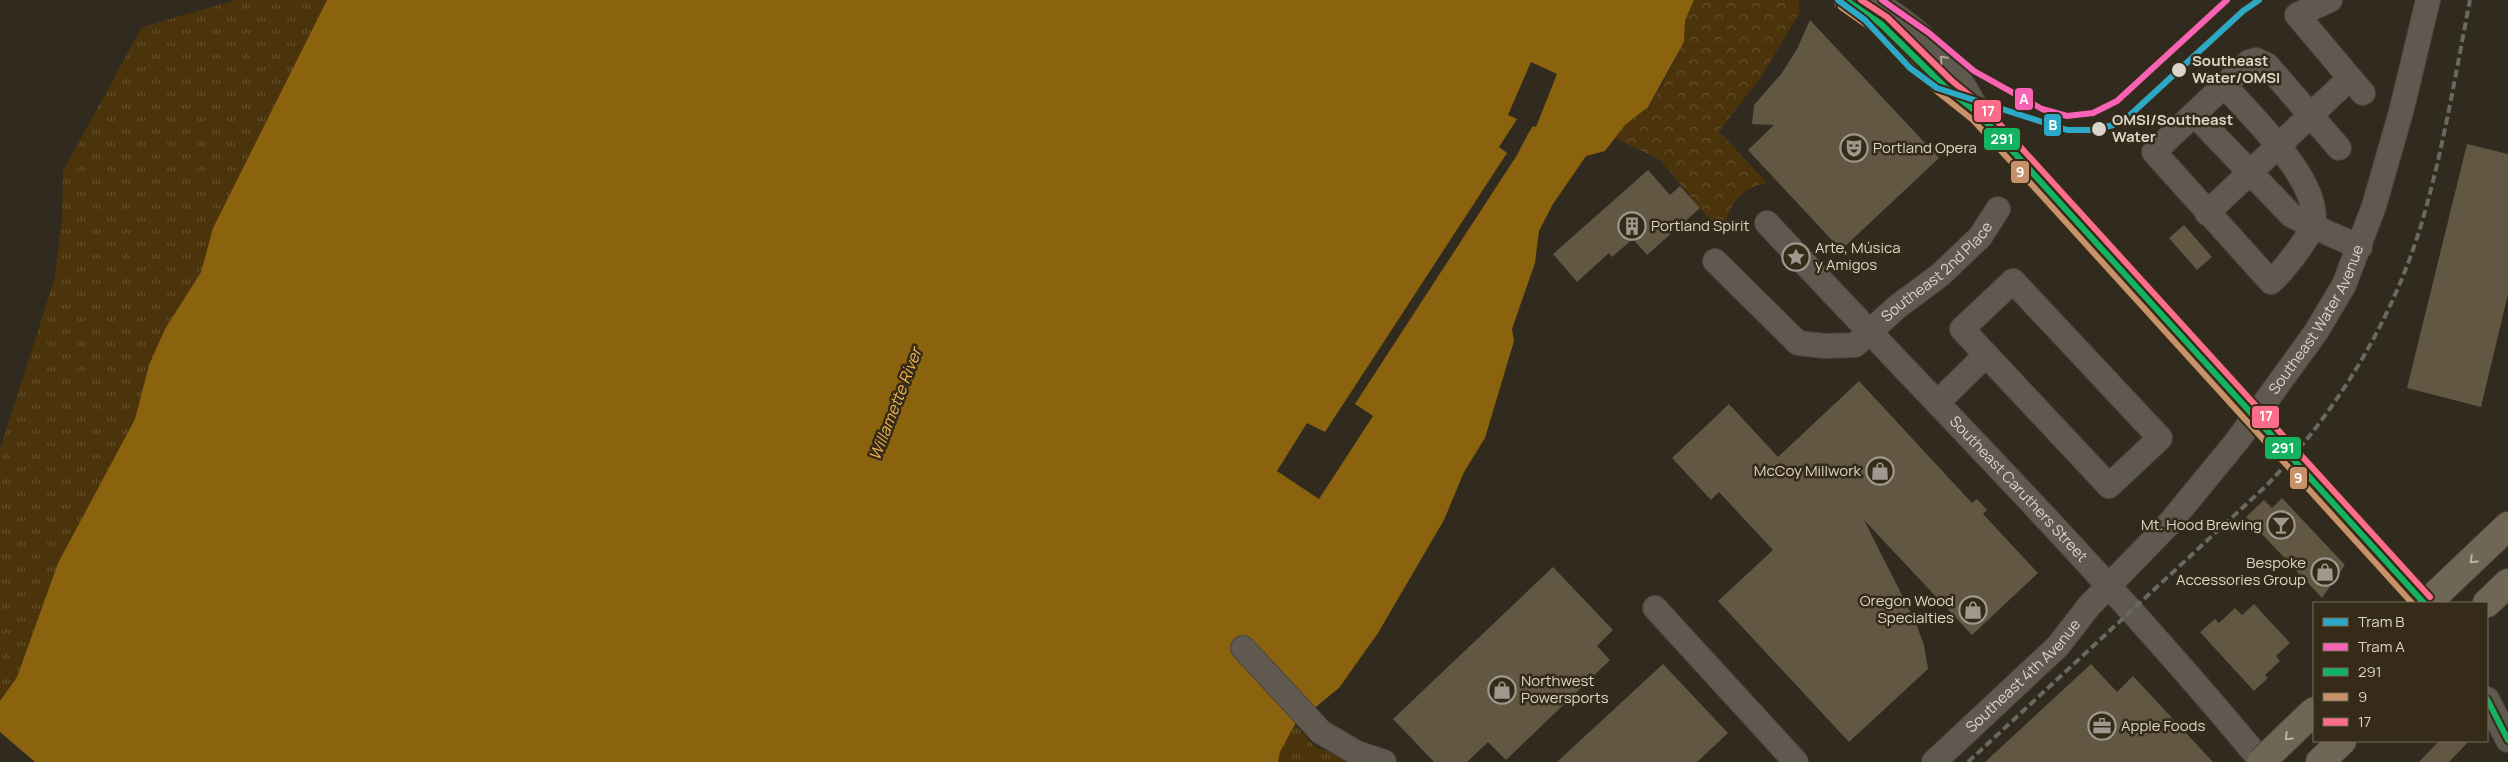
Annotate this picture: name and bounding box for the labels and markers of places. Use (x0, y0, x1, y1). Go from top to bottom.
place label: Southeast Water/OMSI (2192, 50, 2280, 88)
marker: Southeast Water/OMSI (2170, 61, 2188, 79)
place label: OMSI/Southeast Water (2112, 109, 2233, 147)
marker: OMSI/Southeast Water (2090, 120, 2108, 138)
theatre icon: Portland Opera (1839, 133, 1869, 163)
place label: Portland Opera (1873, 137, 1977, 158)
building icon: Portland Spirit (1617, 211, 1647, 241)
place label: Portland Spirit (1651, 215, 1749, 236)
place label: Arte, Música y Amigos (1815, 237, 1901, 275)
place icon: Arte, Música y Amigos (1781, 242, 1811, 272)
shop icon: McCoy Millwork (1865, 456, 1895, 486)
place label: McCoy Millwork (1754, 460, 1862, 481)
bar icon: Mt. Hood Brewing (2266, 510, 2296, 540)
place label: Mt. Hood Brewing (2141, 514, 2262, 535)
place label: Bespoke Accessories Group (2176, 552, 2306, 590)
shop icon: Bespoke Accessories Group (2310, 557, 2340, 587)
place label: Oregon Wood Specialties (1860, 590, 1954, 628)
shop icon: Oregon Wood Specialties (1958, 595, 1988, 625)
place label: Northwest Powersports (1521, 670, 1609, 708)
shop icon: Northwest Powersports (1487, 675, 1517, 705)
office icon: Apple Foods (2087, 711, 2117, 741)
place label: Apple Foods (2121, 715, 2205, 736)

